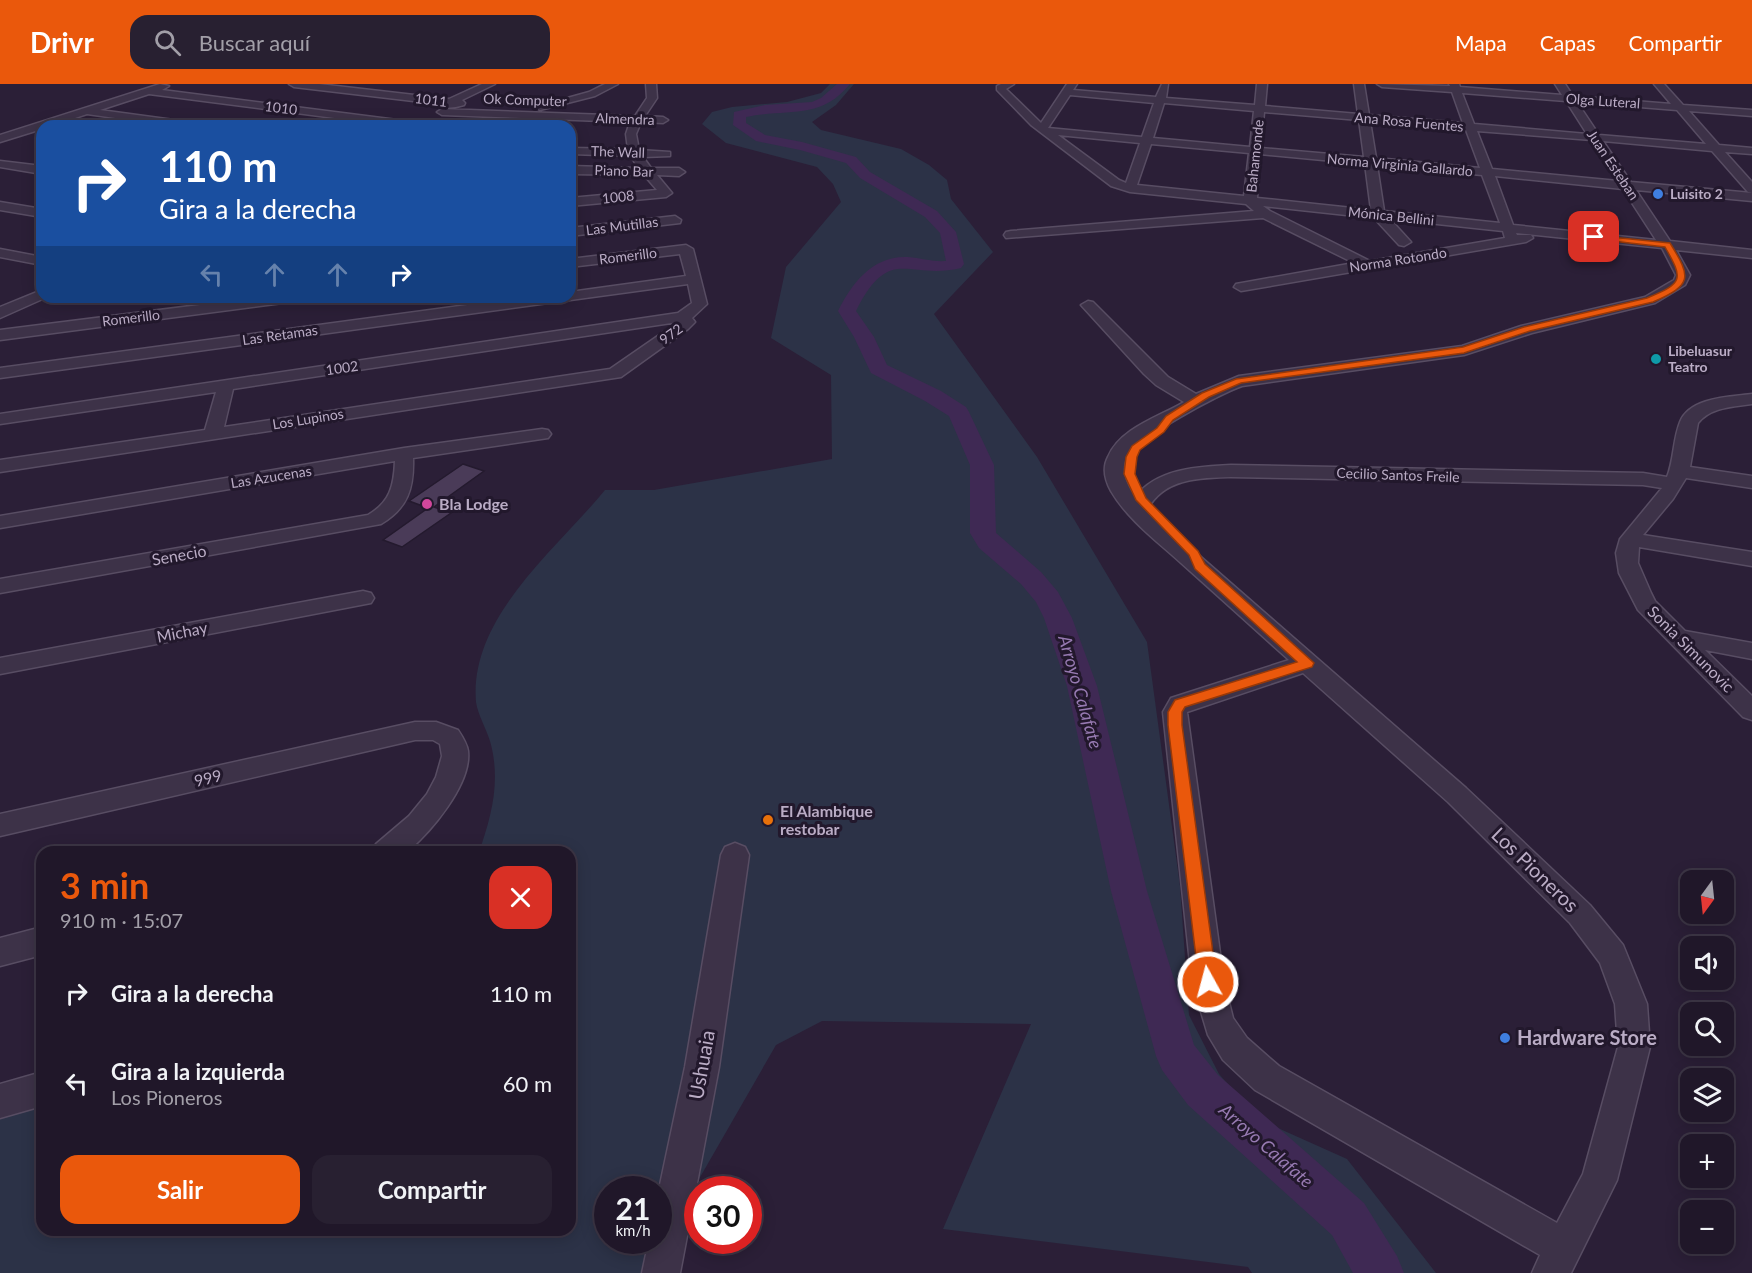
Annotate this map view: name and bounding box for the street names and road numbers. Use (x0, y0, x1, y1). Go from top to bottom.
street label: 1011 (414, 89, 448, 110)
street label: Olga Luteral (1565, 89, 1641, 112)
street label: Ok Computer (483, 90, 567, 109)
street label: 1010 (264, 97, 298, 118)
street label: Ana Rosa Fuentes (1354, 108, 1464, 135)
street label: Almendra (595, 109, 655, 128)
street label: Bahamonde (1242, 119, 1267, 193)
street label: Juan Esteban (1584, 126, 1643, 203)
street label: The Wall (591, 142, 645, 161)
street label: Norma Virginia Gallardo (1326, 150, 1474, 179)
street label: Piano Bar (594, 161, 654, 180)
street label: 1008 (601, 186, 635, 207)
street label: Mónica Bellini (1347, 203, 1435, 228)
street label: Las Mutillas (585, 213, 659, 238)
street label: Norma Rotondo (1348, 243, 1448, 276)
street label: Romerillo (598, 244, 658, 267)
street label: Romerillo (101, 306, 161, 329)
street label: 972 (656, 320, 686, 348)
street label: Las Retamas (241, 321, 319, 348)
street label: 1002 (325, 357, 359, 378)
street label: Los Lupinos (271, 404, 345, 433)
street label: Las Azucenas (229, 462, 313, 491)
street label: Cecilio Santos Freile (1336, 464, 1460, 485)
street label: Senecio (150, 540, 208, 569)
street label: Sonia Simunovic (1644, 601, 1739, 696)
street label: Michay (155, 617, 210, 646)
street label: 999 (192, 765, 224, 790)
street label: Los Pioneros (1487, 822, 1584, 917)
street label: Ushuaia (683, 1028, 719, 1101)

